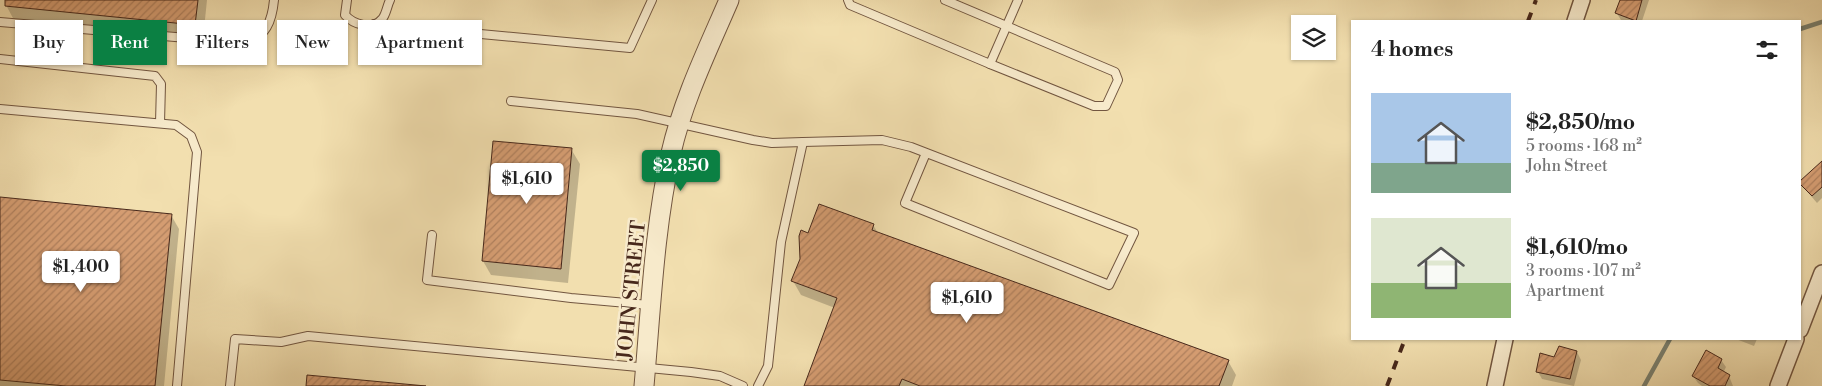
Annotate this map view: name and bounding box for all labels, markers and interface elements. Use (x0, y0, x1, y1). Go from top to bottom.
map controls (1291, 15, 1336, 60)
button: layers (1291, 15, 1336, 60)
chip: Buy (15, 20, 83, 65)
chip: Rent (93, 20, 167, 65)
chip: Filters (177, 20, 267, 65)
chip: New (277, 20, 348, 65)
chip: Apartment (358, 20, 482, 65)
icon: filters (1753, 36, 1781, 64)
text: 4 homes (1371, 37, 1453, 63)
text: $2,850/mo (1526, 110, 1635, 136)
icon: home (1411, 113, 1471, 173)
text: 5 rooms · 168 m² (1526, 136, 1642, 156)
pin: $2,850 (640, 150, 722, 192)
text: $2,850 (653, 156, 709, 176)
text: John Street (1526, 156, 1608, 176)
pin: $1,610 (486, 162, 568, 205)
text: $1,610 (502, 169, 552, 189)
street label: JOHN STREET (613, 219, 652, 362)
text: $1,610/mo (1526, 235, 1628, 261)
icon: home (1411, 238, 1471, 298)
pin: $1,400 (40, 250, 122, 293)
text: $1,400 (53, 257, 109, 277)
text: 3 rooms · 107 m² (1526, 261, 1641, 281)
text: Apartment (1526, 281, 1605, 301)
pin: $1,610 (926, 282, 1008, 324)
text: $1,610 (942, 288, 992, 308)

